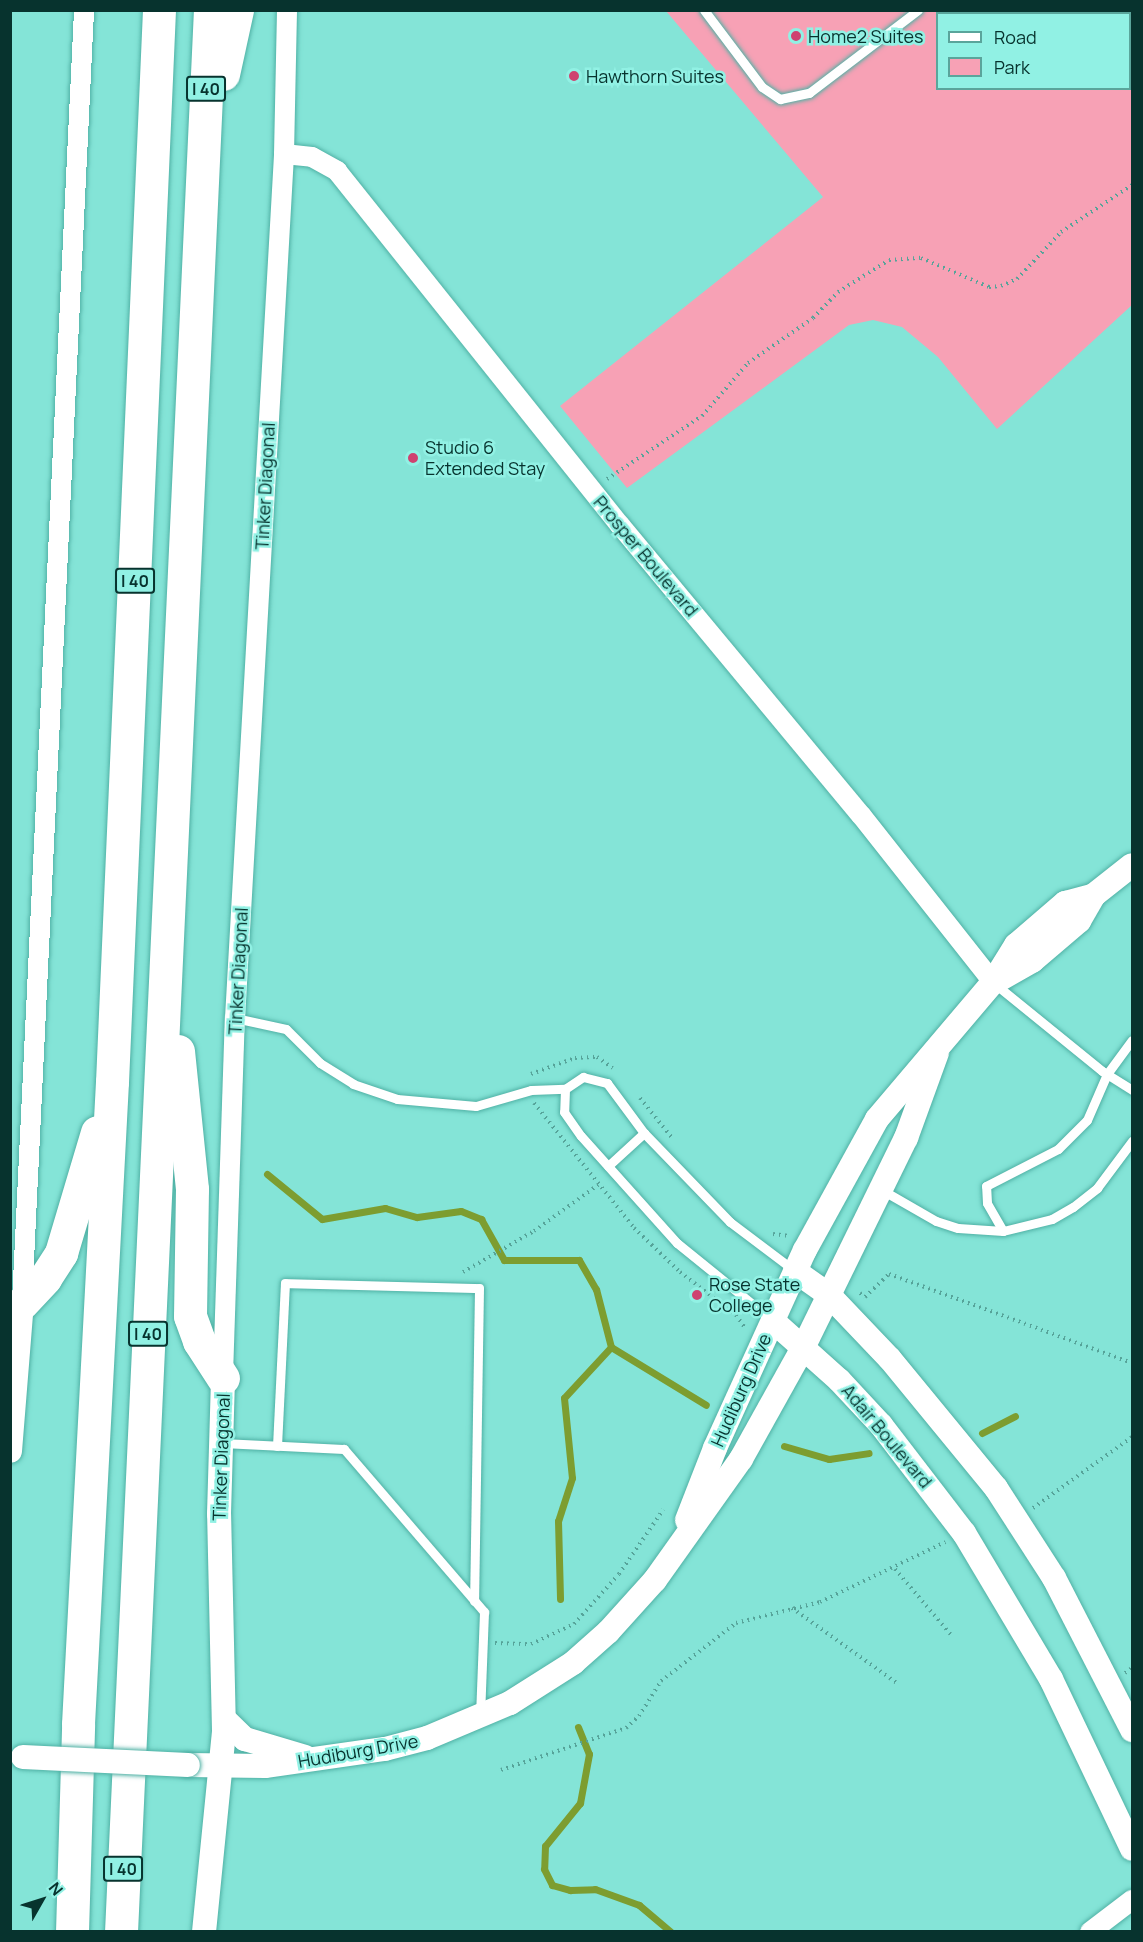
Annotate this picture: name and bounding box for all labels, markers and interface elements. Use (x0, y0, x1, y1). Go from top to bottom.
legend (936, 12, 1131, 90)
place label: Home2 Suites (808, 25, 923, 47)
text: Road (994, 25, 1037, 49)
marker: Home2 Suites (789, 29, 803, 43)
text: Park (994, 55, 1030, 79)
place label: Hawthorn Suites (586, 65, 724, 87)
marker: Hawthorn Suites (567, 69, 581, 83)
road number: I 40 (185, 76, 227, 102)
street label: Tinker Diagonal (251, 422, 279, 550)
place label: Studio 6 Extended Stay (425, 437, 545, 480)
marker: Studio 6 Extended Stay (406, 451, 420, 465)
street label: Prosper Boulevard (589, 491, 703, 621)
road number: I 40 (114, 568, 156, 594)
street label: Tinker Diagonal (224, 907, 252, 1035)
place label: Rose State College (709, 1274, 800, 1316)
marker: Rose State College (690, 1288, 704, 1302)
road number: I 40 (127, 1321, 169, 1347)
street label: Hudiburg Drive (706, 1330, 776, 1450)
street label: Adair Boulevard (837, 1380, 937, 1492)
street label: Tinker Diagonal (208, 1393, 234, 1521)
street label: Hudiburg Drive (296, 1730, 420, 1772)
road number: I 40 (102, 1856, 144, 1882)
north arrow (12, 1870, 72, 1930)
text: N (44, 1877, 68, 1900)

